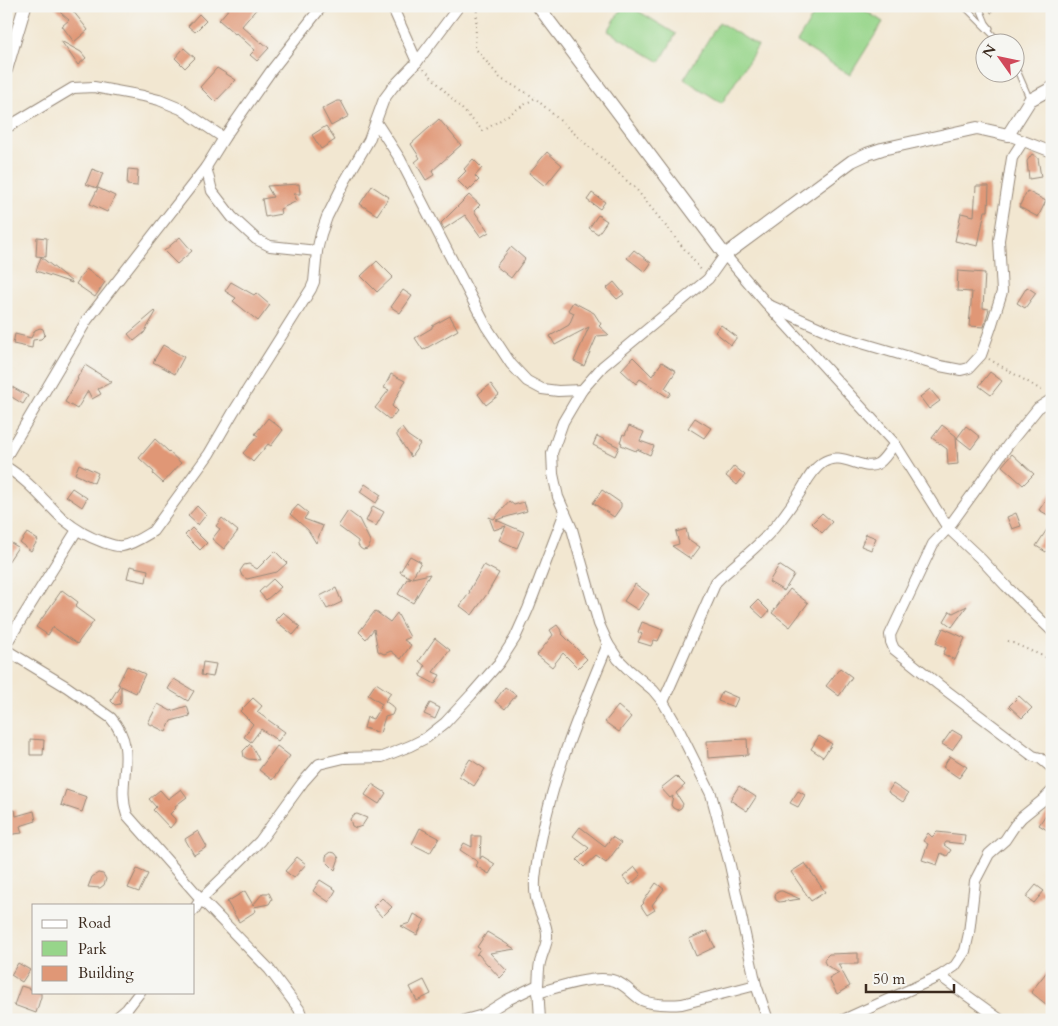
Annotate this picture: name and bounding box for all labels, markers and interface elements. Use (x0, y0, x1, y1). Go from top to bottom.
north arrow (976, 32, 1026, 82)
text: N (978, 41, 1001, 61)
legend (32, 904, 195, 994)
text: Road (78, 913, 111, 933)
text: Park (78, 939, 107, 959)
scale bar (866, 961, 953, 993)
text: Building (78, 963, 134, 983)
text: 50 m (873, 969, 905, 989)

